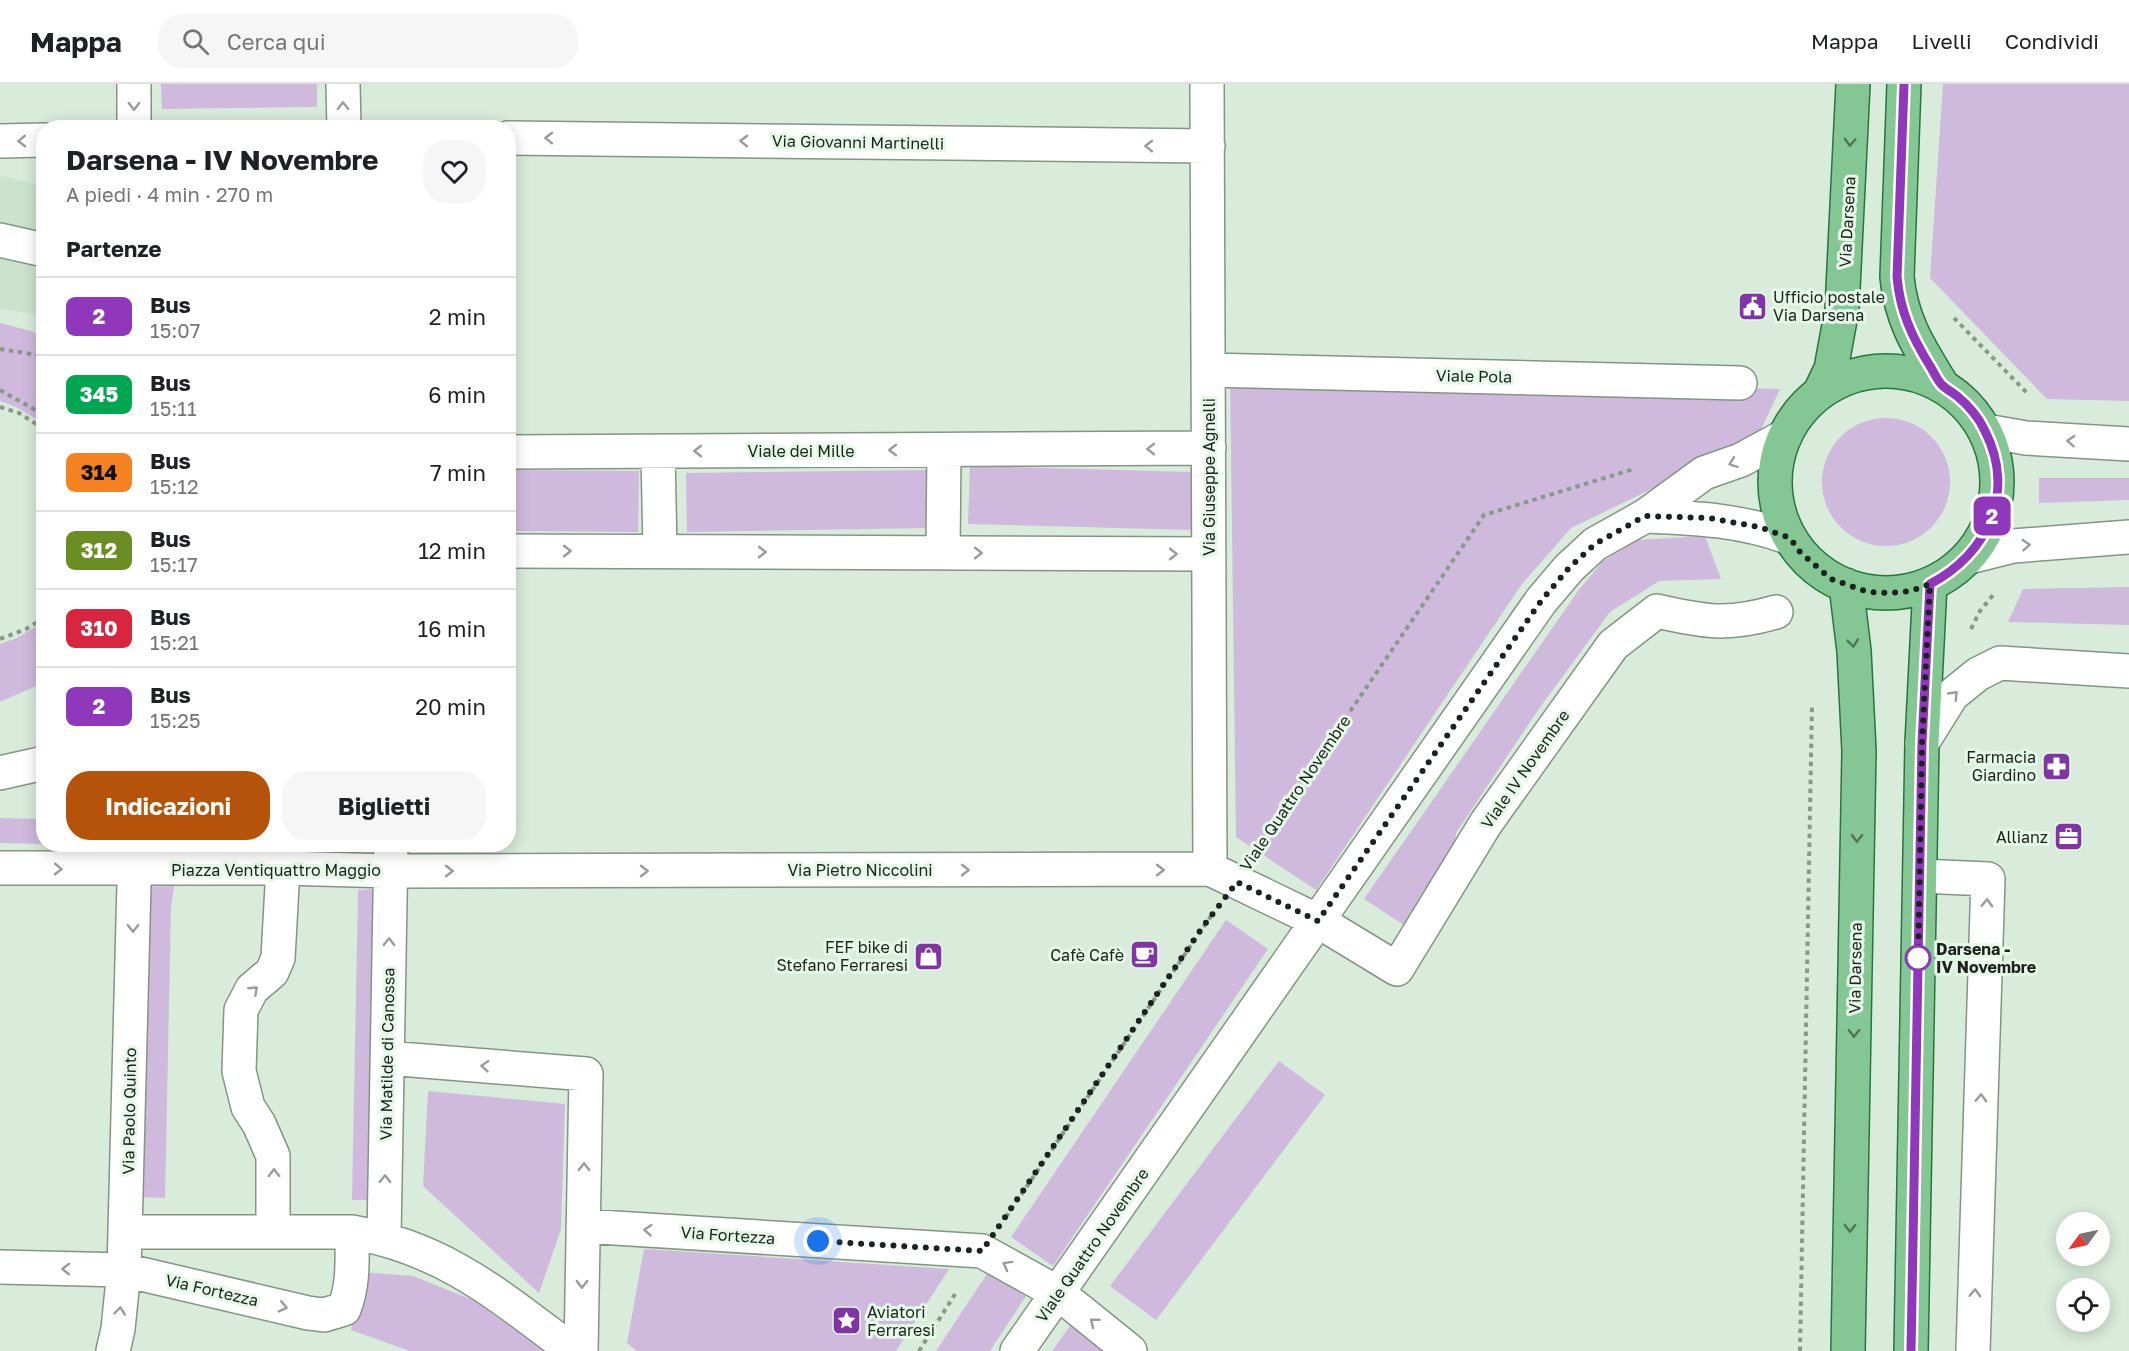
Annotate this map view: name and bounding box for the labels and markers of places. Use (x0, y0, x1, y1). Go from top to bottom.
place label: Ufficio postale Via Darsena (1773, 287, 1885, 325)
public building icon: Ufficio postale Via Darsena (1736, 290, 1768, 322)
place label: Farmacia Giardino (1966, 747, 2036, 785)
pharmacy icon: Farmacia Giardino (2041, 750, 2073, 782)
office icon: Allianz (2053, 821, 2085, 853)
place label: Allianz (1996, 827, 2048, 847)
place label: FEF bike di Stefano Ferraresi (776, 937, 908, 975)
cafe icon: Cafè Cafè (1129, 939, 1161, 971)
place label: Darsena - IV Novembre (1936, 939, 2036, 977)
shop icon: FEF bike di Stefano Ferraresi (913, 940, 945, 972)
place label: Cafè Cafè (1050, 945, 1124, 965)
marker: Darsena - IV Novembre (1905, 945, 1931, 971)
place label: Aviatori Ferraresi (867, 1302, 935, 1340)
place icon: Aviatori Ferraresi (830, 1305, 862, 1337)

